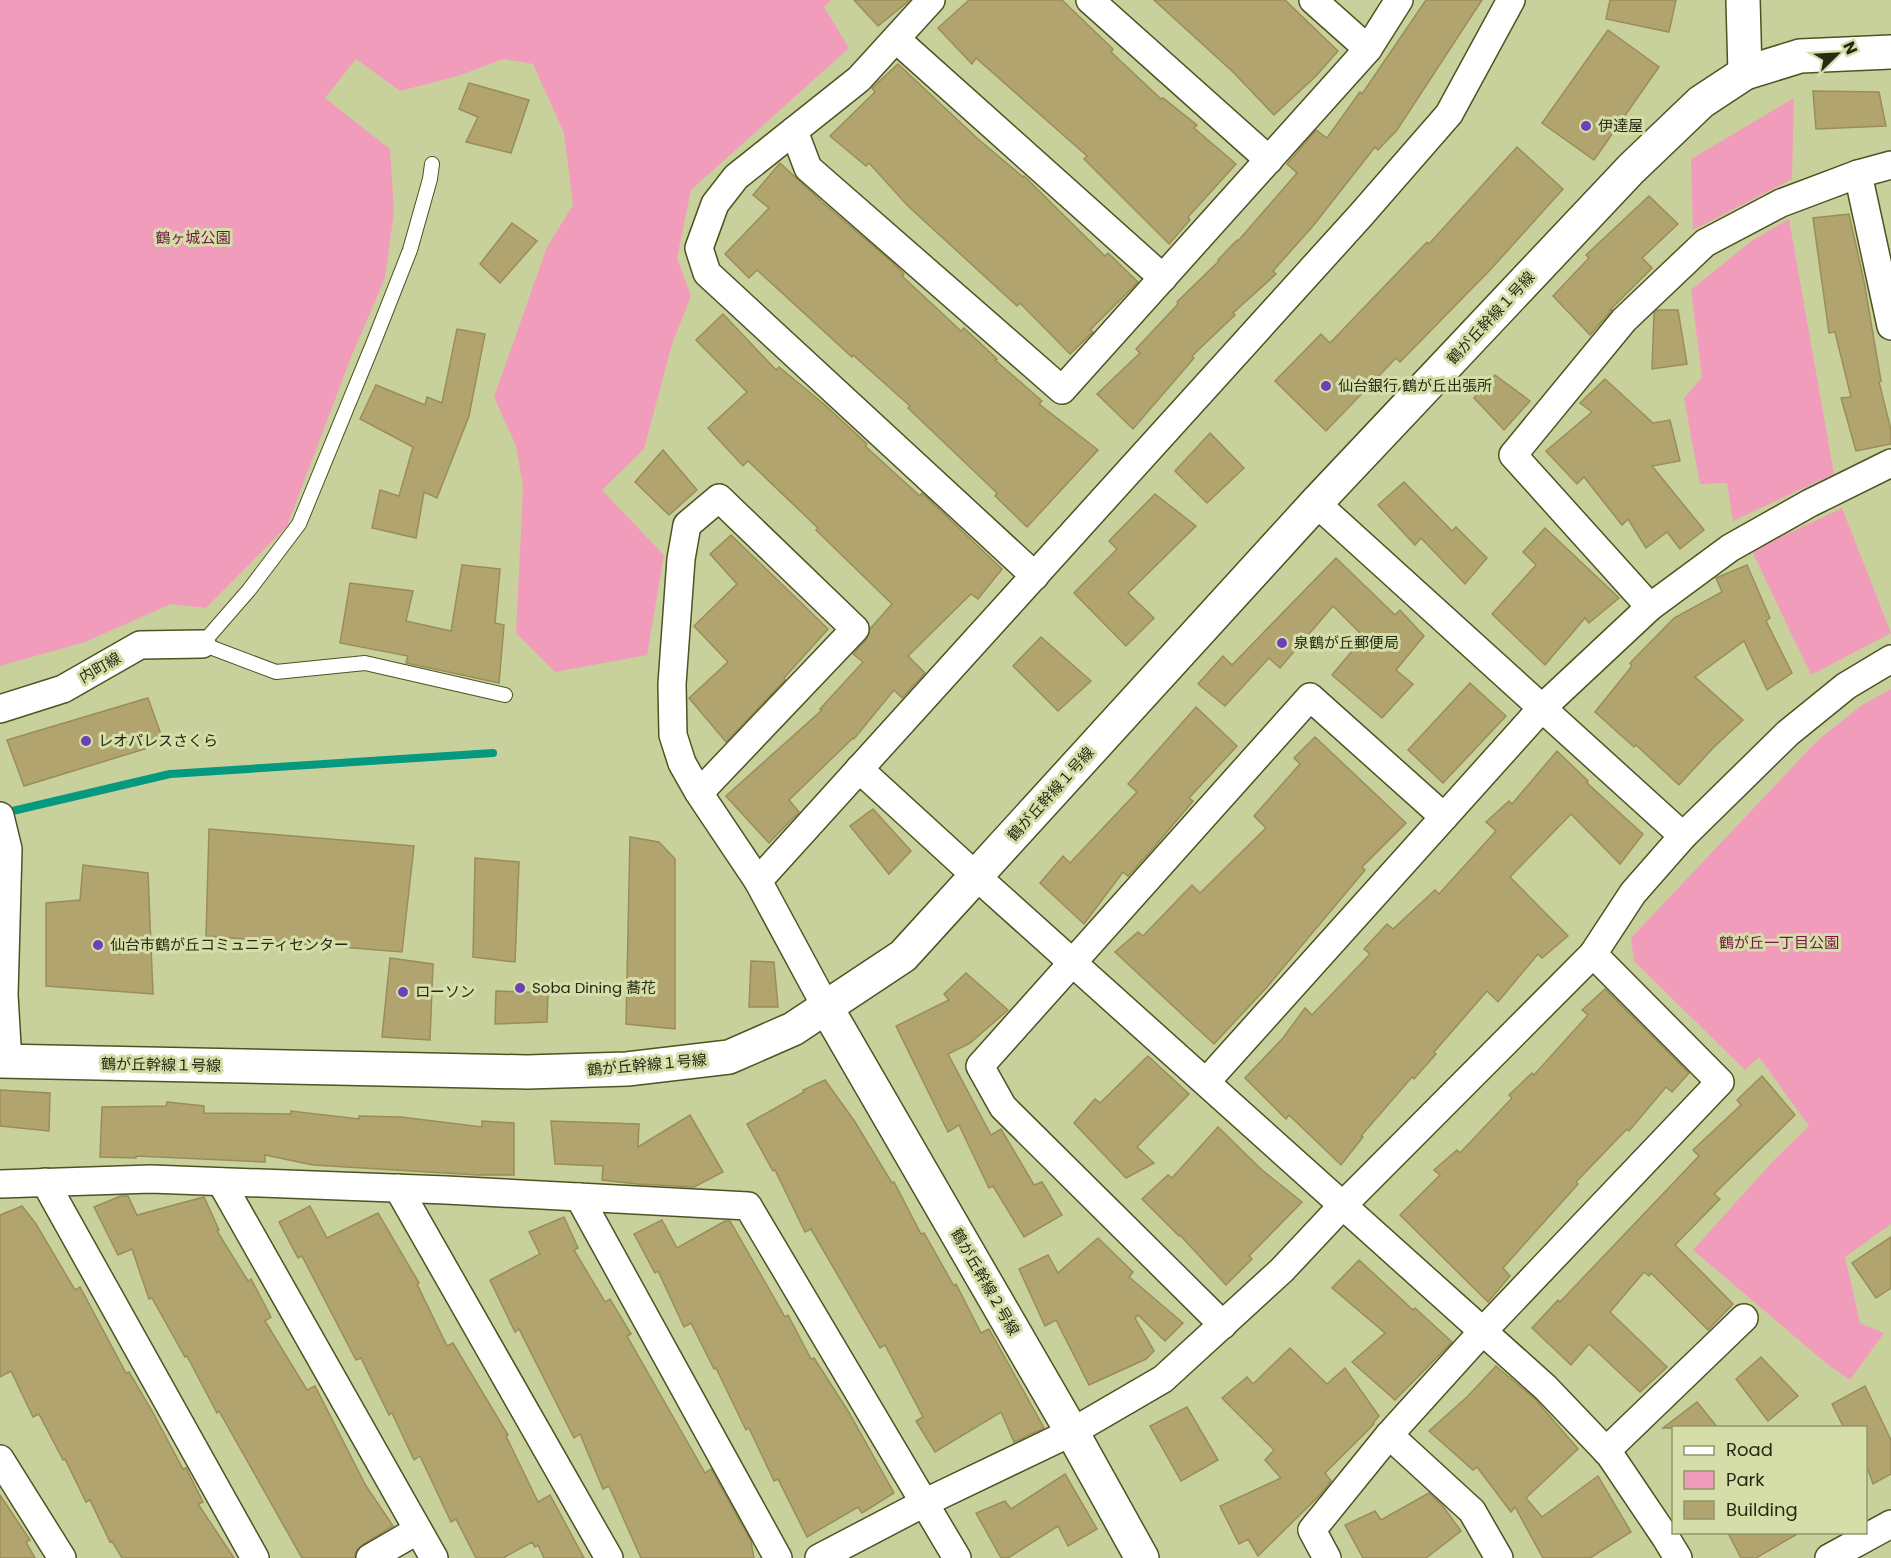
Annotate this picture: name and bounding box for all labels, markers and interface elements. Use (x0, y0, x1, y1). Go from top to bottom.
north arrow (1807, 24, 1867, 84)
text: N (1837, 38, 1863, 58)
place label: 伊達屋 (1598, 115, 1643, 136)
marker: 伊達屋 (1579, 119, 1593, 133)
park label: 鶴ヶ城公園 (155, 227, 231, 248)
street label: 鶴が丘幹線１号線 (1442, 267, 1539, 369)
place label: 仙台銀行 鶴が丘出張所 (1338, 375, 1492, 396)
marker: 仙台銀行 鶴が丘出張所 (1319, 379, 1333, 393)
place label: 泉鶴が丘郵便局 (1294, 632, 1399, 653)
marker: 泉鶴が丘郵便局 (1275, 636, 1289, 650)
street label: 内町線 (75, 647, 124, 688)
place label: レオパレスさくら (98, 730, 218, 751)
marker: レオパレスさくら (79, 734, 93, 748)
street label: 鶴が丘幹線１号線 (1003, 742, 1099, 845)
park label: 鶴が丘一丁目公園 (1719, 932, 1839, 953)
place label: 仙台市鶴が丘コミュニティセンター (110, 934, 349, 955)
marker: 仙台市鶴が丘コミュニティセンター (91, 938, 105, 952)
place label: Soba Dining 蕎花 (532, 977, 656, 998)
place label: ローソン (415, 981, 475, 1002)
marker: Soba Dining 蕎花 (513, 981, 527, 995)
marker: ローソン (396, 985, 410, 999)
street label: 鶴が丘幹線１号線 (586, 1049, 708, 1080)
street label: 鶴が丘幹線１号線 (101, 1053, 221, 1076)
street label: 鶴が丘幹線２号線 (946, 1225, 1025, 1339)
legend (1672, 1426, 1867, 1534)
text: Road (1726, 1437, 1773, 1462)
text: Park (1726, 1467, 1765, 1492)
text: Building (1726, 1497, 1798, 1522)

